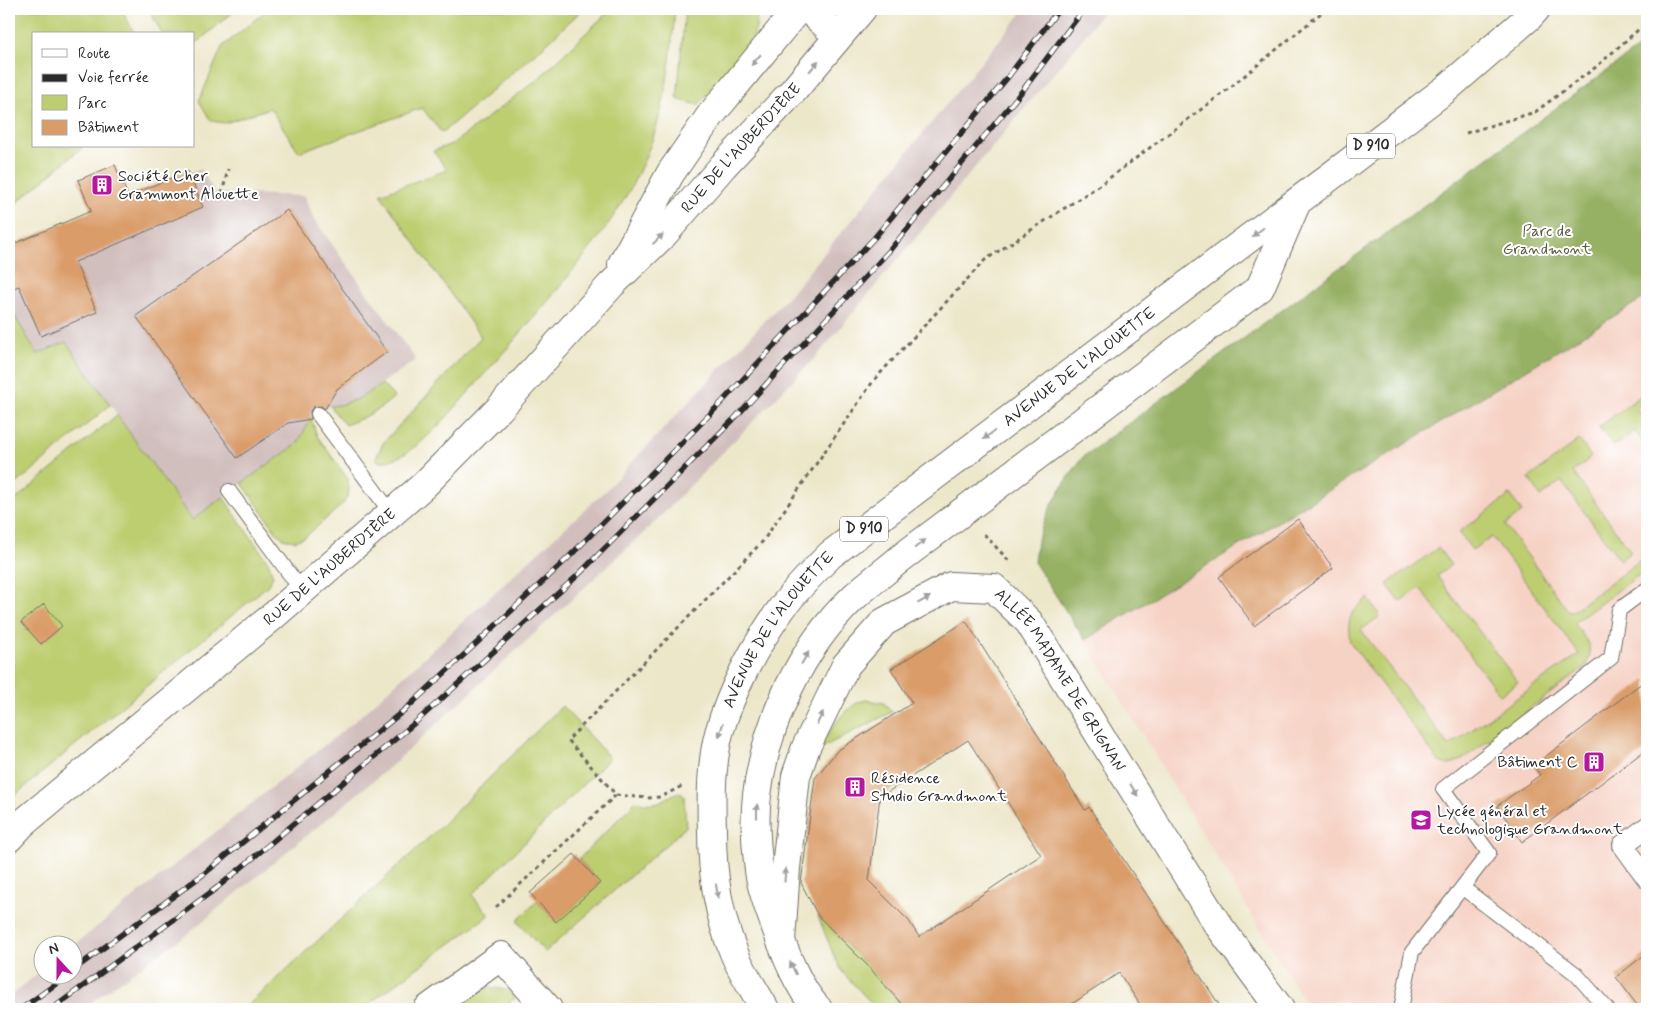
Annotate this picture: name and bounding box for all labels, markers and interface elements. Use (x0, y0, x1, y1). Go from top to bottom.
legend (32, 32, 195, 148)
text: Route (78, 44, 111, 64)
one-way arrow (750, 53, 761, 66)
one-way arrow (808, 60, 819, 73)
text: Voie ferrée (78, 68, 149, 88)
street label: RUE DE L'AUBERDIÈRE (676, 79, 806, 217)
text: Parc (78, 94, 106, 114)
text: Bâtiment (78, 118, 139, 138)
road number: D 910 (1347, 134, 1395, 158)
place label: Société Cher Grammont Alouette (118, 166, 259, 205)
building icon: Société Cher Grammont Alouette (90, 173, 114, 197)
park label: Parc de Grandmont (1503, 221, 1592, 260)
one-way arrow (1252, 226, 1265, 237)
one-way arrow (652, 233, 664, 245)
street label: AVENUE DE L'ALOUETTE (999, 302, 1160, 431)
one-way arrow (982, 430, 996, 440)
street label: RUE DE L'AUBERDIÈRE (259, 504, 400, 630)
road number: D 910 (840, 516, 888, 542)
one-way arrow (913, 539, 926, 550)
street label: AVENUE DE L'ALOUETTE (718, 546, 839, 711)
street label: ALLÉE MADAME DE GRIGNAN (990, 584, 1130, 776)
one-way arrow (917, 596, 932, 604)
one-way arrow (801, 652, 810, 665)
one-way arrow (816, 711, 824, 725)
one-way arrow (716, 722, 724, 737)
building icon: Bâtiment C (1582, 750, 1606, 774)
place label: Bâtiment C (1497, 752, 1578, 773)
place label: Résidence Studio Grandmont (871, 768, 1007, 807)
building icon: Résidence Studio Grandmont (843, 775, 867, 799)
one-way arrow (1129, 783, 1139, 797)
place label: Lycée général et technologique Grandmont (1436, 801, 1623, 841)
one-way arrow (753, 803, 761, 819)
school or university icon: Lycée général et technologique Grandmont (1409, 808, 1433, 832)
one-way arrow (782, 867, 790, 883)
one-way arrow (713, 883, 721, 899)
north arrow (32, 936, 82, 986)
text: N (46, 939, 61, 959)
one-way arrow (789, 961, 797, 975)

